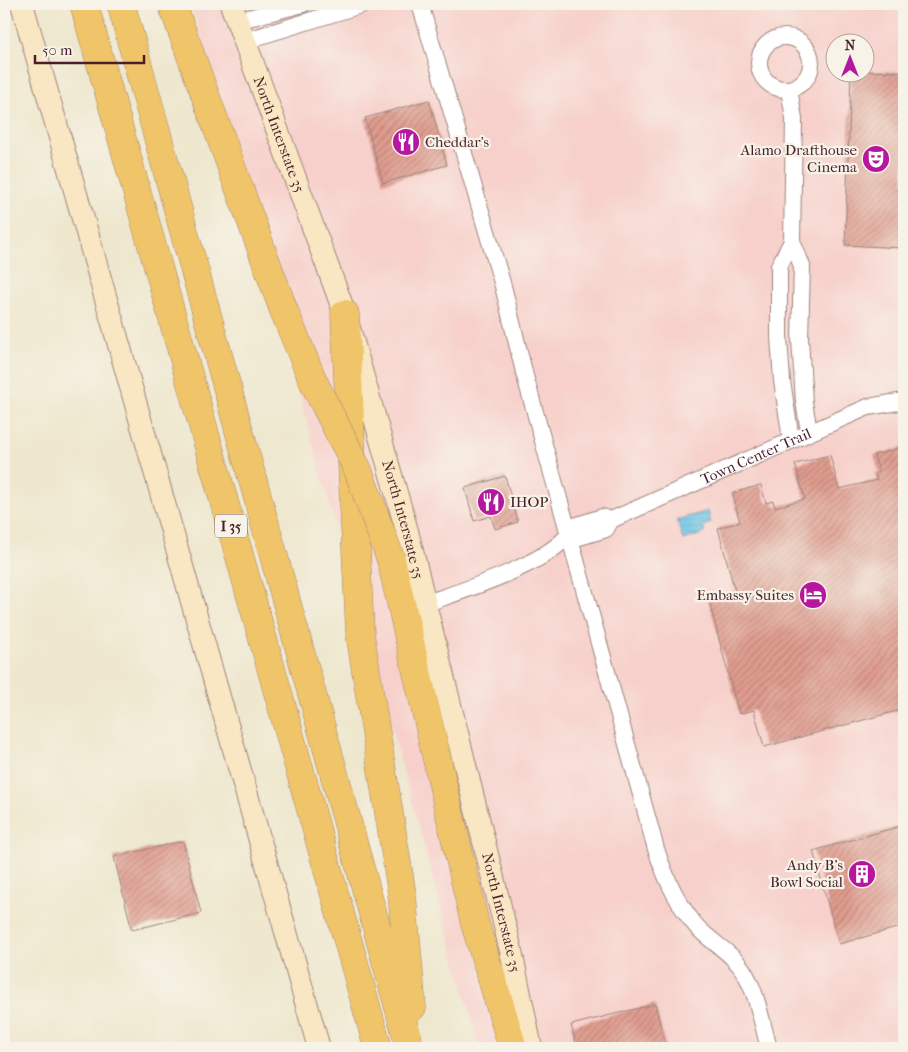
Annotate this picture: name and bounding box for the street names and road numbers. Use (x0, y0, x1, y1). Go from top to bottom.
street label: North Interstate 35 (249, 74, 309, 195)
street label: Town Center Trail (698, 424, 814, 488)
street label: North Interstate 35 (378, 458, 428, 581)
road number: I 35 (215, 514, 247, 538)
street label: North Interstate 35 (478, 851, 524, 974)

